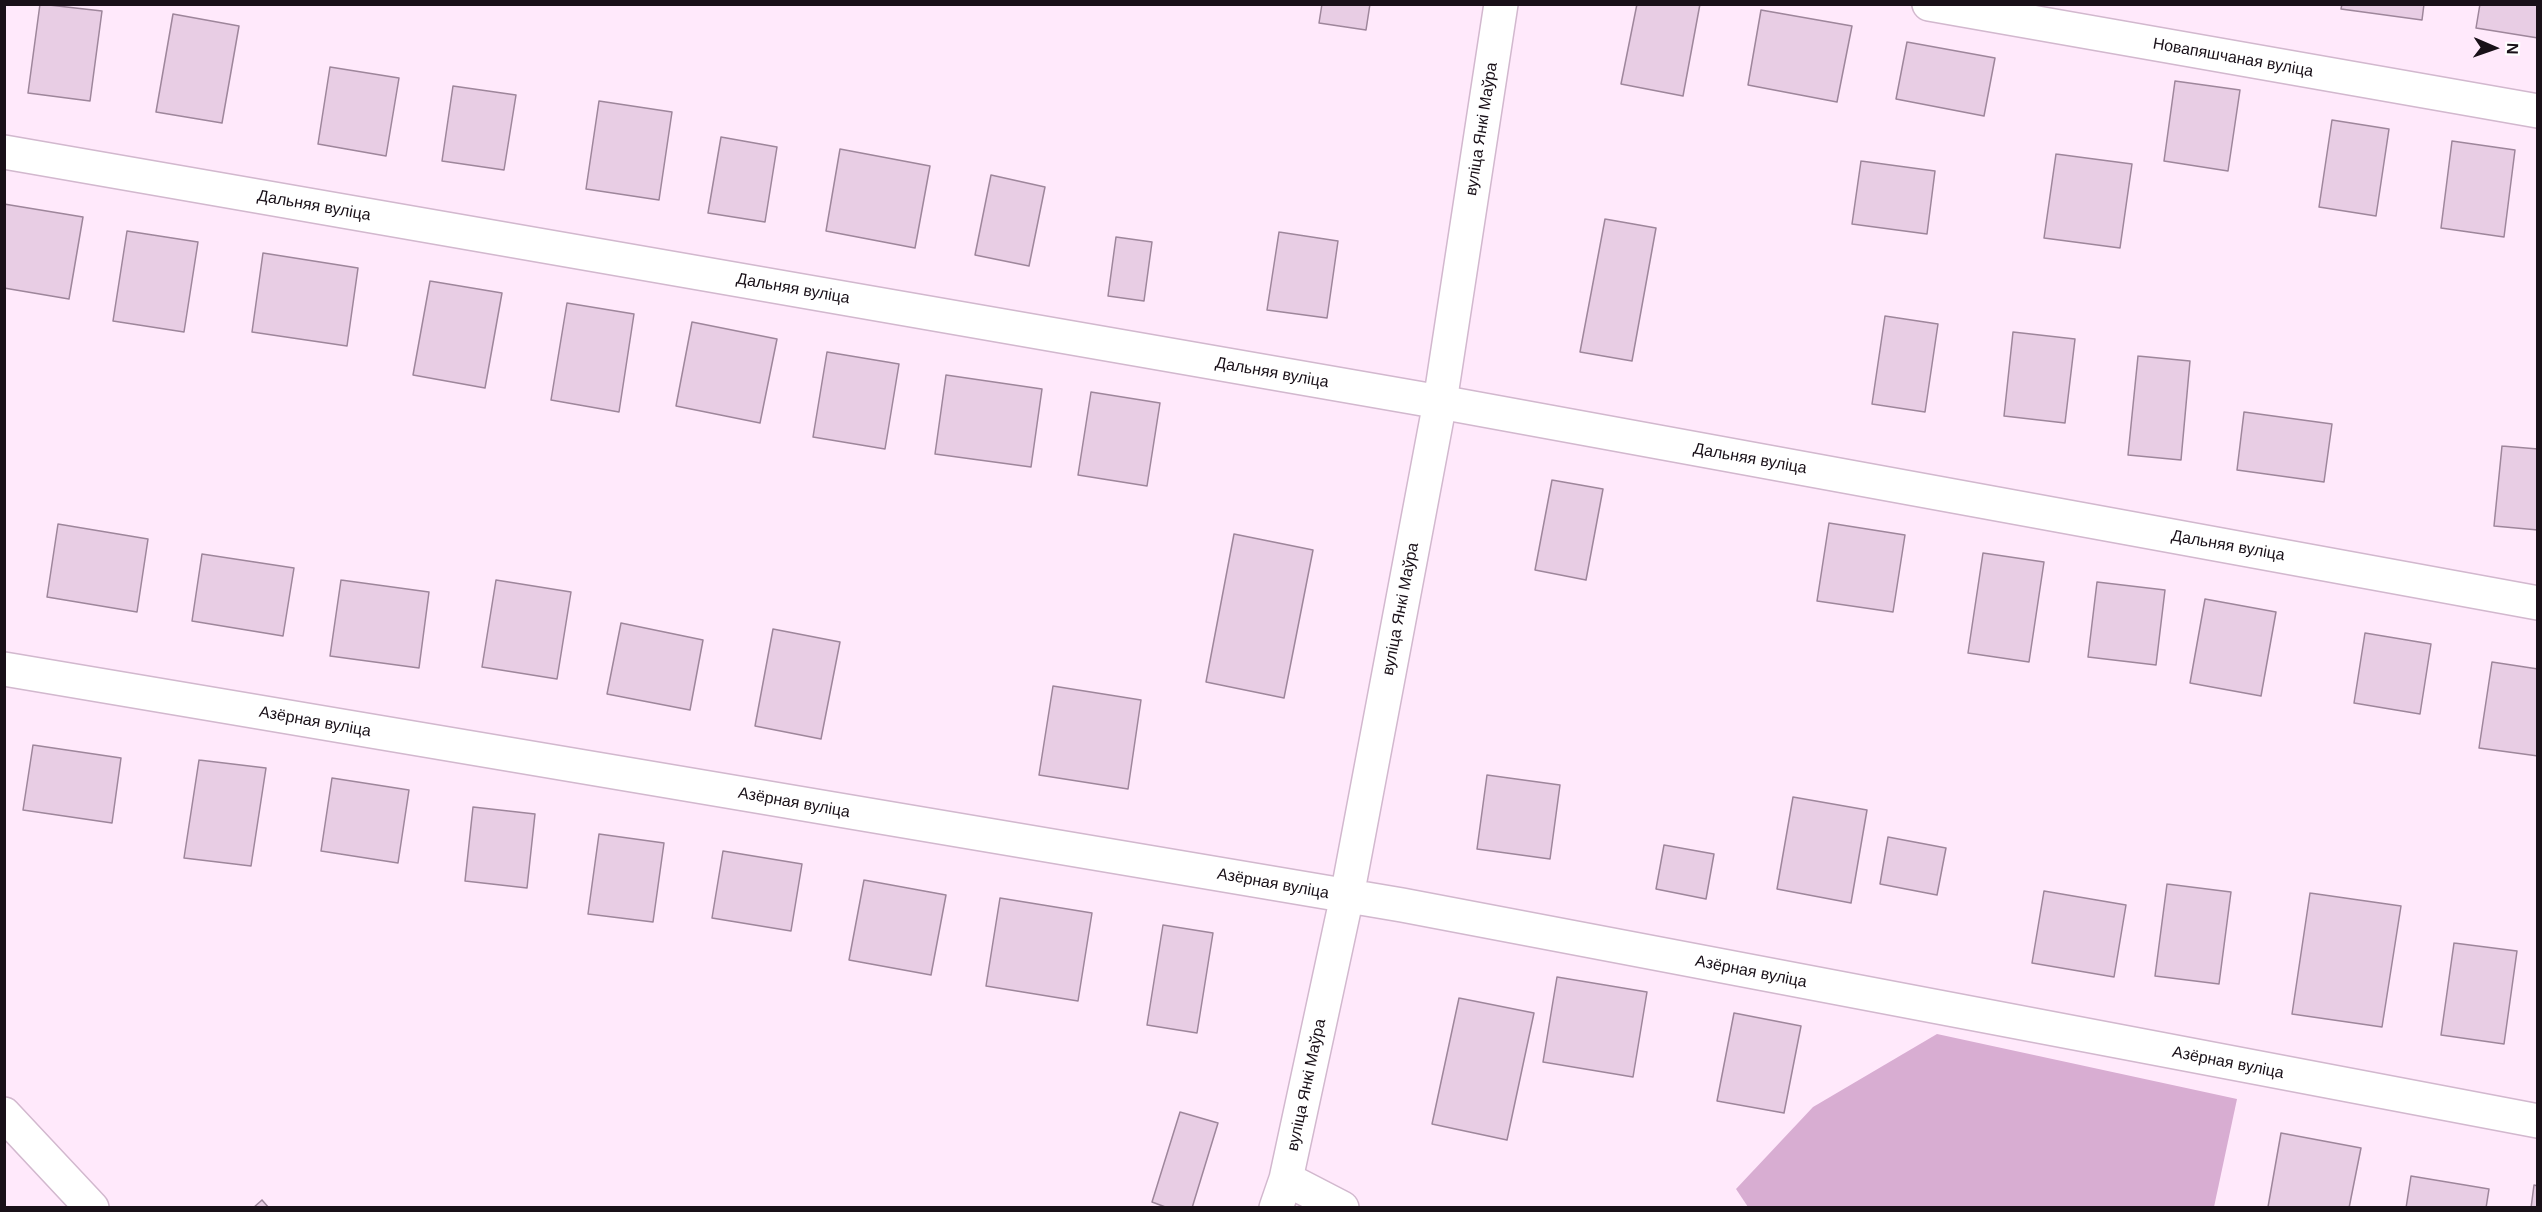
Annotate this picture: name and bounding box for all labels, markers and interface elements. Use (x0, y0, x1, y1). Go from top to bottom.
north arrow (2464, 18, 2524, 78)
street label: Новапяшчаная вуліца (2151, 34, 2315, 82)
text: N (2504, 43, 2521, 55)
street label: вуліца Янкі Маўра (1462, 61, 1502, 197)
street label: Дальняя вуліца (256, 187, 372, 225)
street label: Дальняя вуліца (735, 270, 851, 308)
street label: Дальняя вуліца (1214, 354, 1330, 392)
street label: Дальняя вуліца (1692, 440, 1808, 478)
street label: Дальняя вуліца (2170, 527, 2286, 565)
street label: вуліца Янкі Маўра (1379, 541, 1423, 677)
street label: Азёрная вуліца (257, 703, 373, 741)
street label: Азёрная вуліца (736, 784, 852, 822)
street label: Азёрная вуліца (1215, 865, 1331, 903)
street label: Азёрная вуліца (1694, 952, 1808, 992)
street label: вуліца Янкі Маўра (1284, 1017, 1330, 1153)
street label: Азёрная вуліца (2171, 1043, 2285, 1083)

